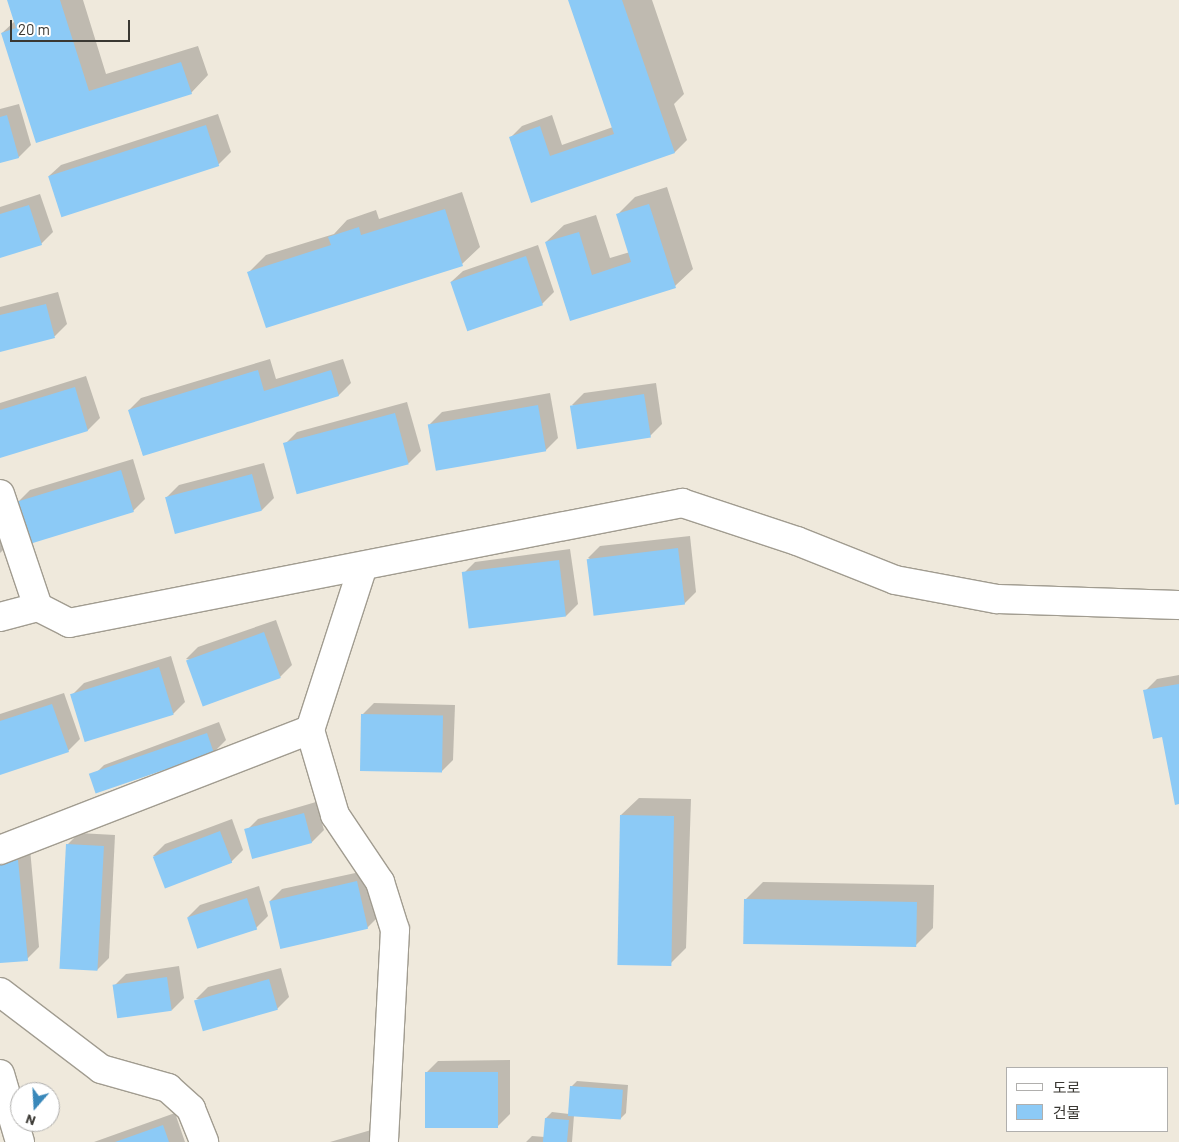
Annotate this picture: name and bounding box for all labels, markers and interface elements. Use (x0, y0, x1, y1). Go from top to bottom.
scale bar (12, 10, 132, 42)
text: 20 m (18, 20, 50, 38)
legend (1006, 1067, 1169, 1132)
text: 도로 (1053, 1078, 1081, 1096)
north arrow (10, 1082, 60, 1132)
text: 건물 (1053, 1103, 1081, 1121)
text: N (23, 1111, 37, 1130)

